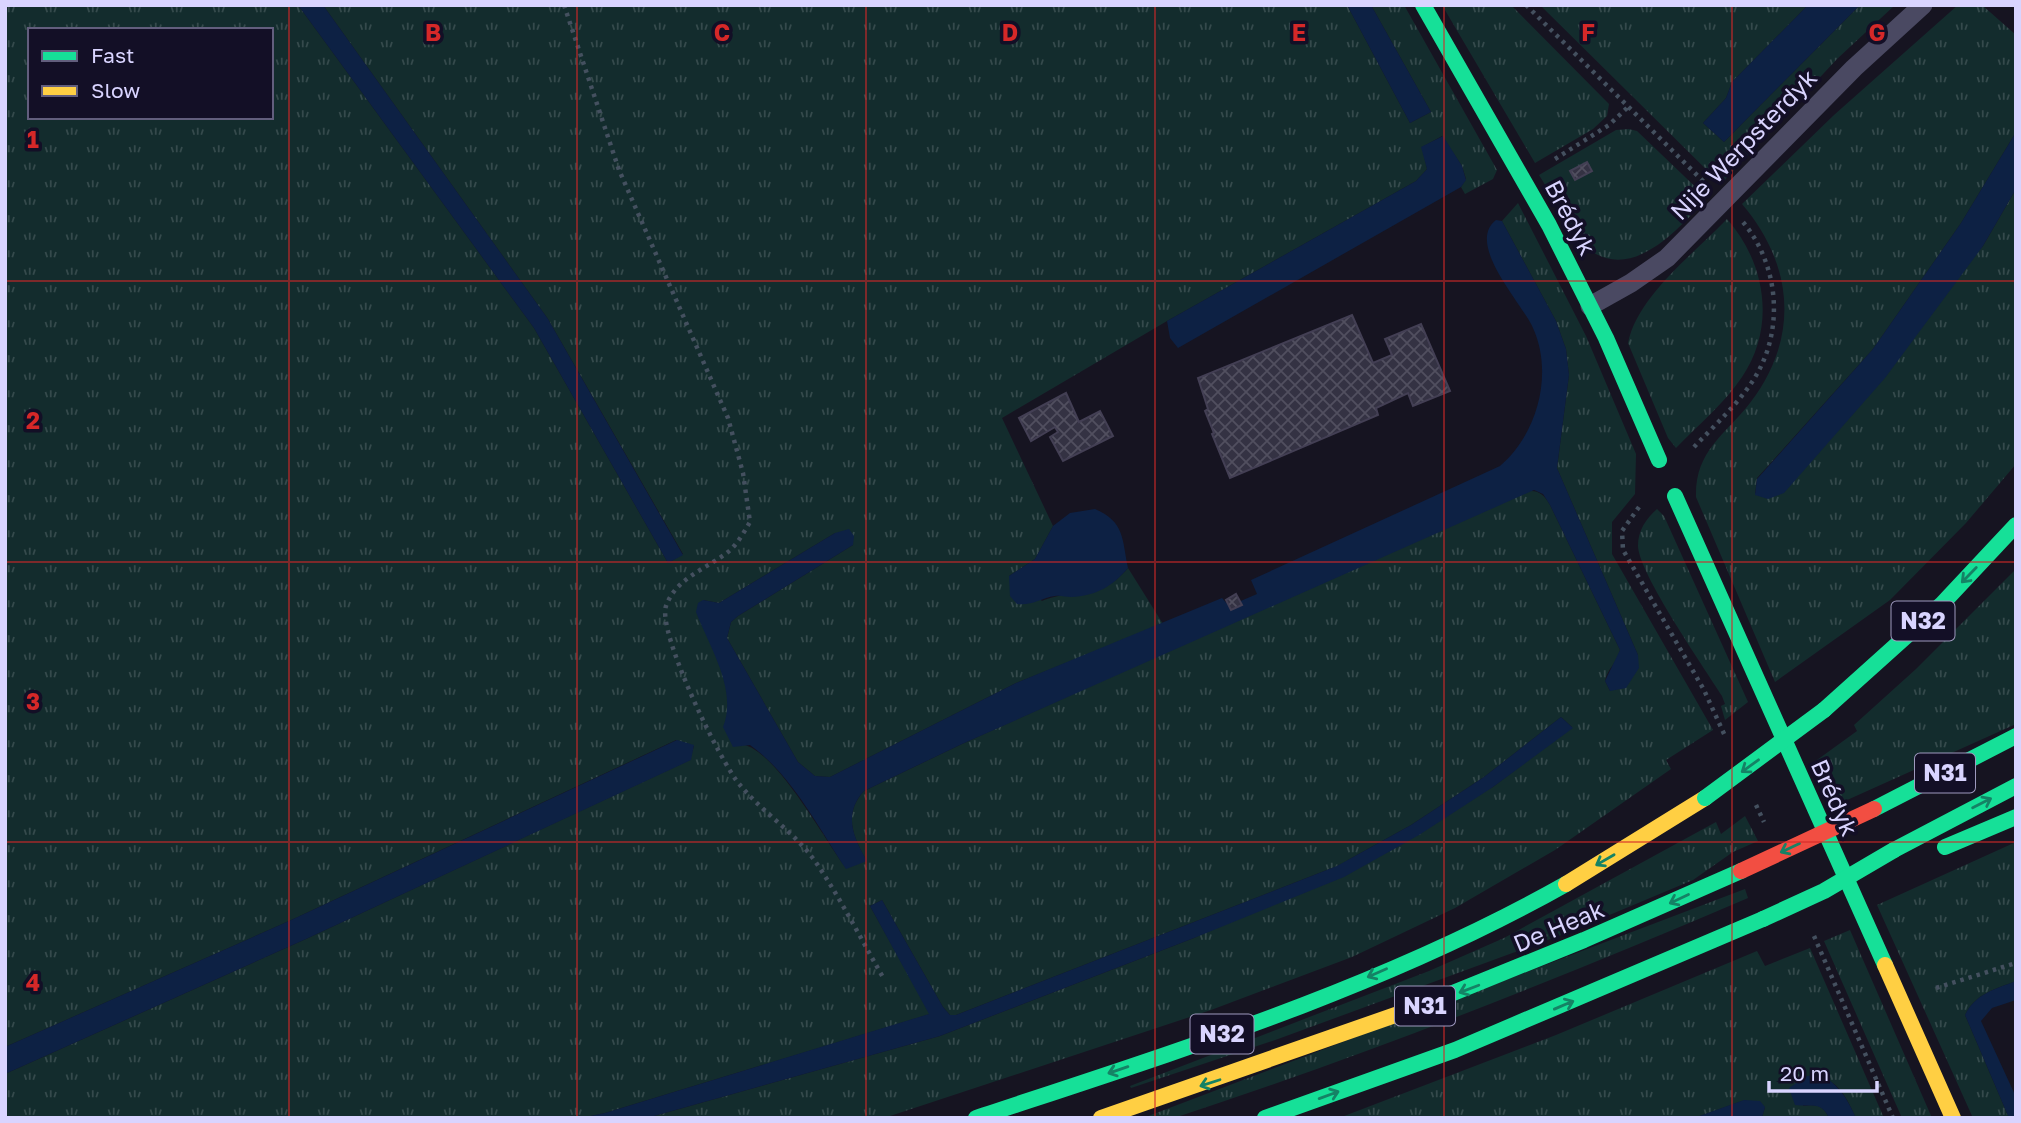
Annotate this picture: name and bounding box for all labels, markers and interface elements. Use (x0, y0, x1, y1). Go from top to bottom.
text: B (425, 18, 441, 46)
text: C (714, 18, 730, 46)
text: D (1002, 18, 1018, 46)
text: E (1292, 18, 1306, 46)
text: F (1581, 18, 1595, 46)
text: G (1869, 18, 1885, 46)
legend (28, 28, 273, 119)
text: Fast (91, 42, 134, 68)
street label: Nije Werpsterdyk (1664, 63, 1822, 225)
text: Slow (91, 77, 140, 103)
text: 1 (27, 125, 39, 153)
street label: Brédyk (1540, 175, 1603, 260)
text: 2 (26, 406, 40, 434)
one-way arrow (1961, 566, 1978, 583)
road number: N32 (1892, 601, 1954, 640)
text: 3 (26, 687, 40, 715)
road number: N31 (1915, 754, 1975, 792)
street label: Brédyk (1806, 755, 1865, 840)
one-way arrow (1741, 759, 1760, 773)
one-way arrow (1971, 795, 1992, 809)
one-way arrow (1780, 842, 1801, 855)
one-way arrow (1596, 854, 1616, 868)
one-way arrow (1668, 893, 1690, 906)
street label: De Heak (1509, 894, 1608, 958)
one-way arrow (1367, 967, 1388, 980)
text: 4 (26, 968, 40, 996)
one-way arrow (1459, 983, 1481, 996)
road number: N31 (1395, 987, 1455, 1026)
one-way arrow (1553, 997, 1574, 1010)
road number: N32 (1190, 1015, 1254, 1054)
scale bar (1769, 1050, 1878, 1094)
text: 20 m (1780, 1060, 1829, 1086)
one-way arrow (1108, 1065, 1130, 1077)
one-way arrow (1199, 1078, 1221, 1090)
one-way arrow (1318, 1088, 1340, 1100)

